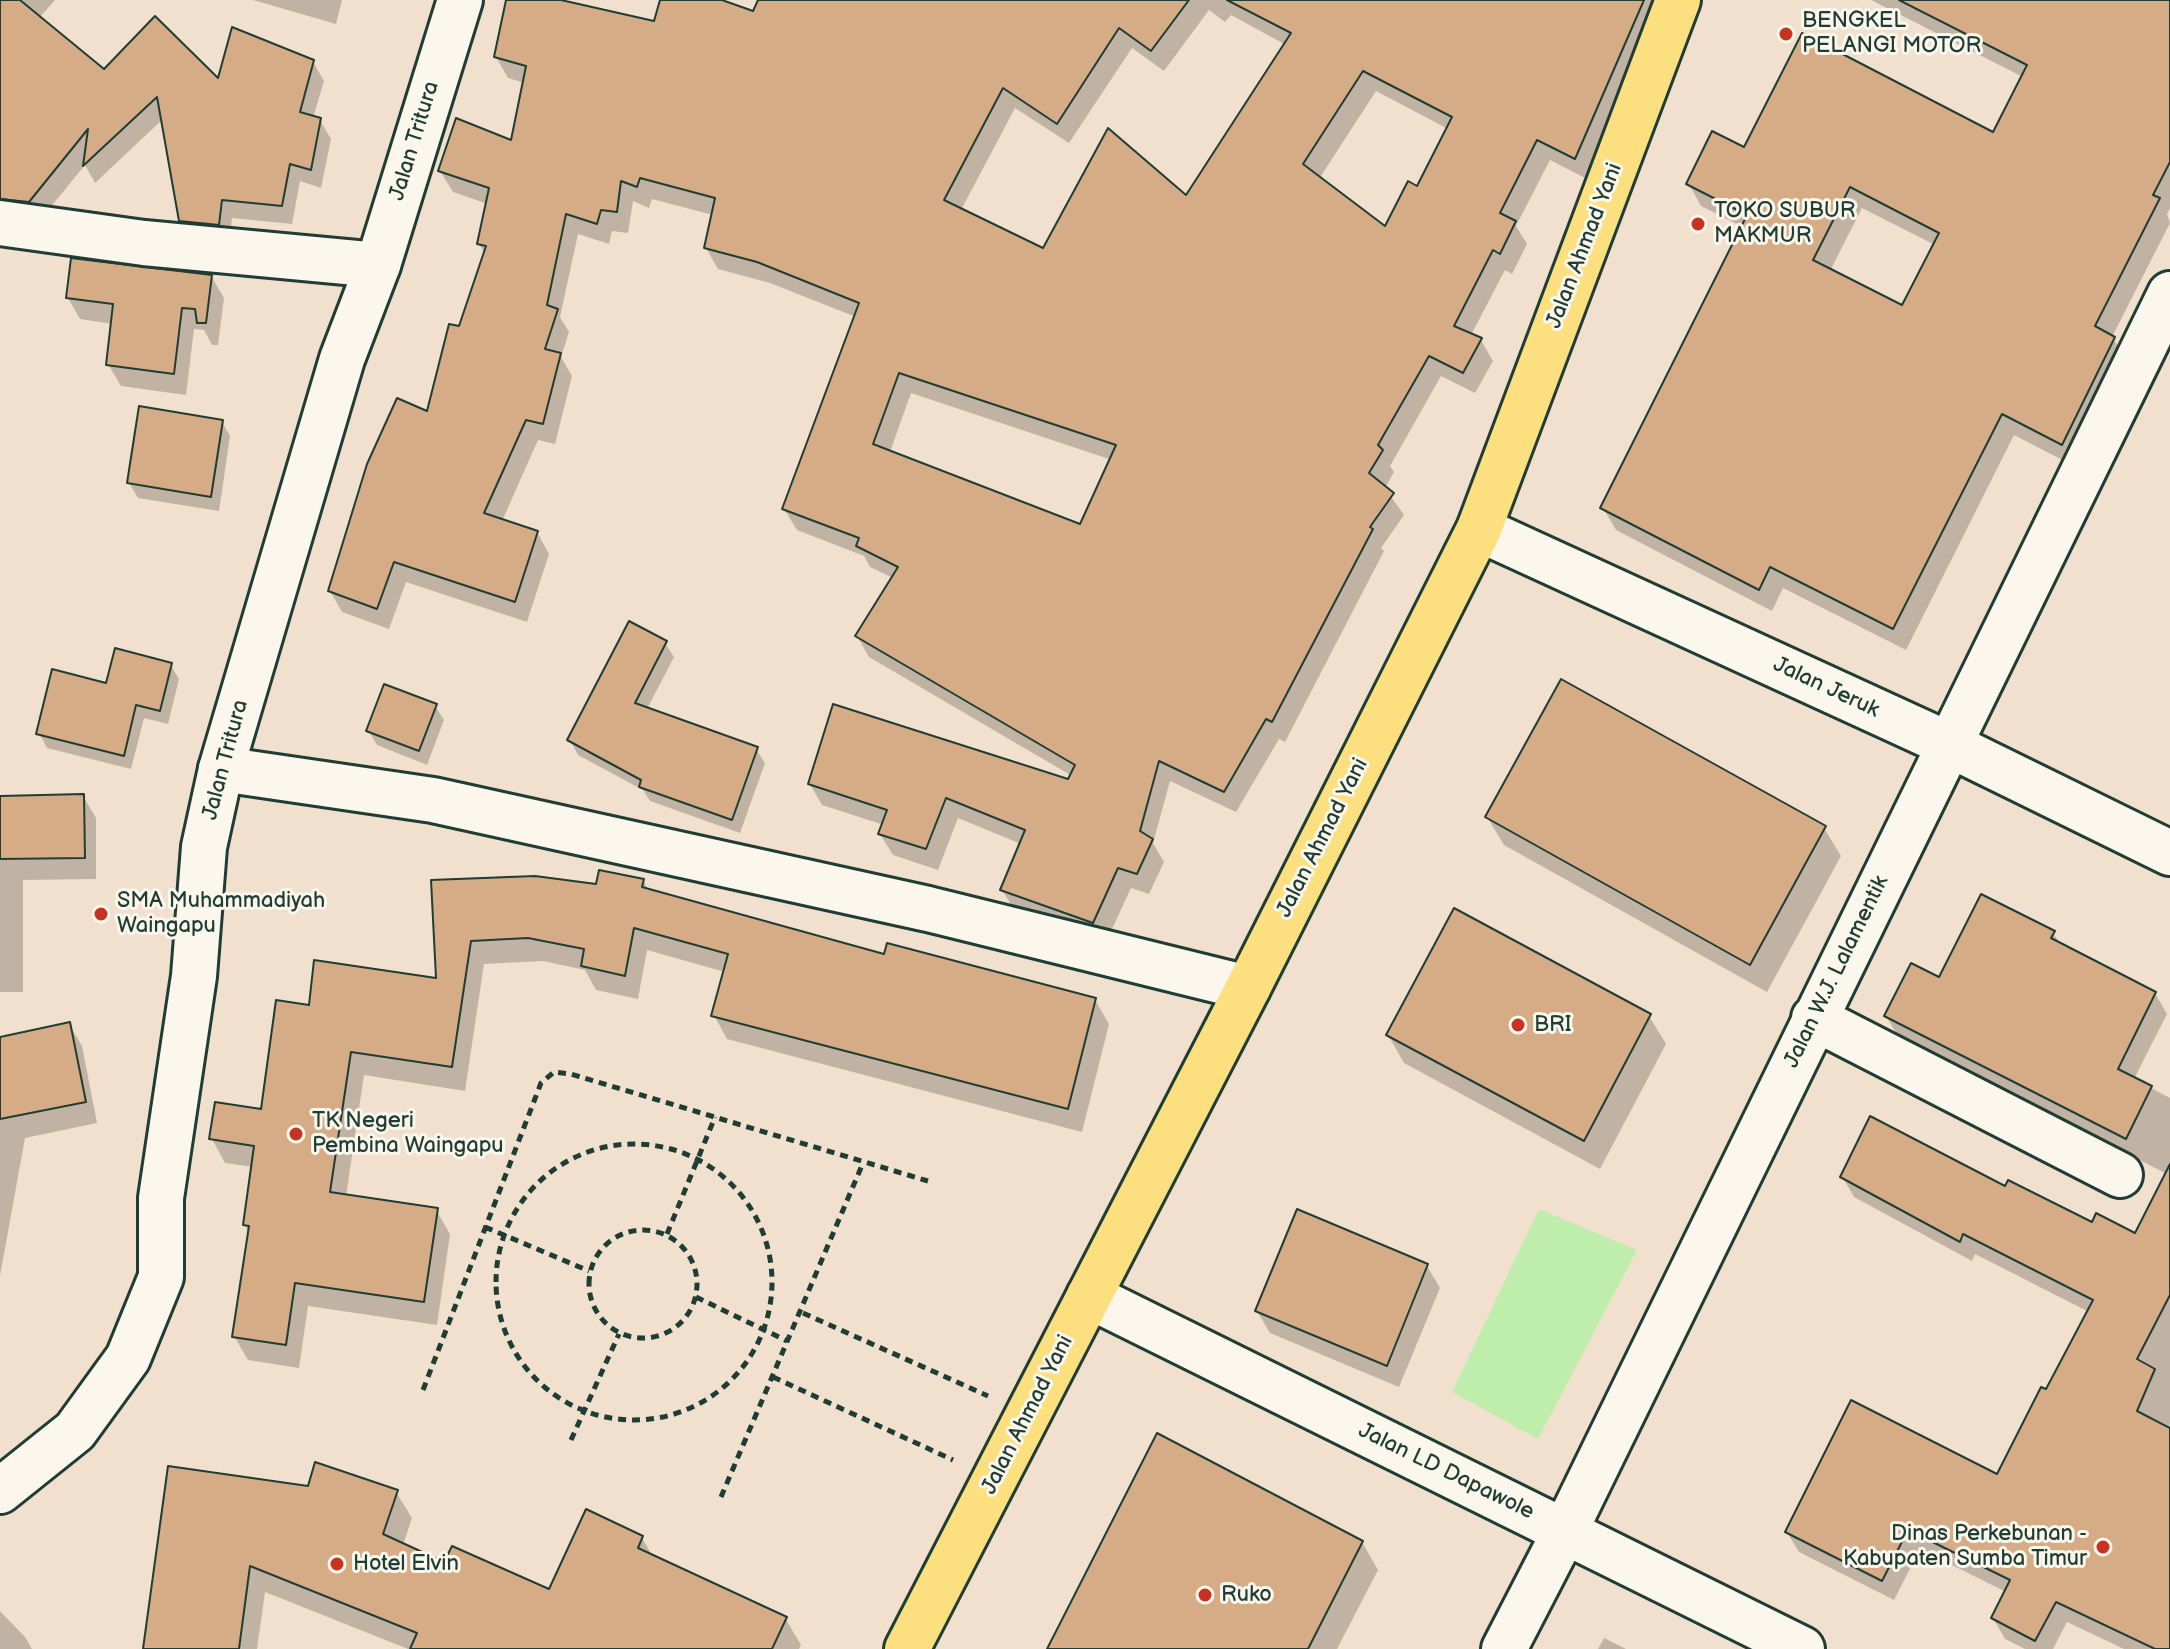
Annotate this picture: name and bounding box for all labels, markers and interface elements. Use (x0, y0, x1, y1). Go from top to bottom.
place label: BENGKEL PELANGI MOTOR (1802, 8, 1981, 60)
marker: BENGKEL PELANGI MOTOR (1777, 25, 1795, 43)
street label: Jalan Tritura (384, 78, 446, 204)
street label: Jalan Ahmad Yani (1541, 160, 1629, 332)
place label: TOKO SUBUR MAKMUR (1714, 198, 1855, 250)
marker: TOKO SUBUR MAKMUR (1689, 215, 1707, 233)
street label: Jalan Jeruk (1769, 652, 1883, 724)
street label: Jalan Tritura (197, 697, 255, 823)
street label: Jalan Ahmad Yani (1272, 754, 1374, 922)
street label: Jalan W.J. Lalamentik (1779, 872, 1895, 1072)
place label: SMA Muhammadiyah Waingapu (117, 888, 325, 940)
marker: SMA Muhammadiyah Waingapu (92, 905, 110, 923)
place label: BRI (1534, 1012, 1572, 1038)
marker: BRI (1509, 1016, 1527, 1034)
place label: TK Negeri Pembina Waingapu (312, 1108, 504, 1160)
marker: TK Negeri Pembina Waingapu (287, 1125, 305, 1143)
street label: Jalan Ahmad Yani (977, 1331, 1079, 1499)
street label: Jalan LD Dapawole (1354, 1418, 1538, 1526)
place label: Dinas Perkebunan - Kabupaten Sumba Timur (1843, 1521, 2087, 1572)
marker: Dinas Perkebunan - Kabupaten Sumba Timur (2094, 1538, 2112, 1556)
place label: Hotel Elvin (353, 1551, 459, 1577)
marker: Hotel Elvin (328, 1555, 346, 1573)
place label: Ruko (1221, 1582, 1272, 1608)
marker: Ruko (1196, 1586, 1214, 1604)

